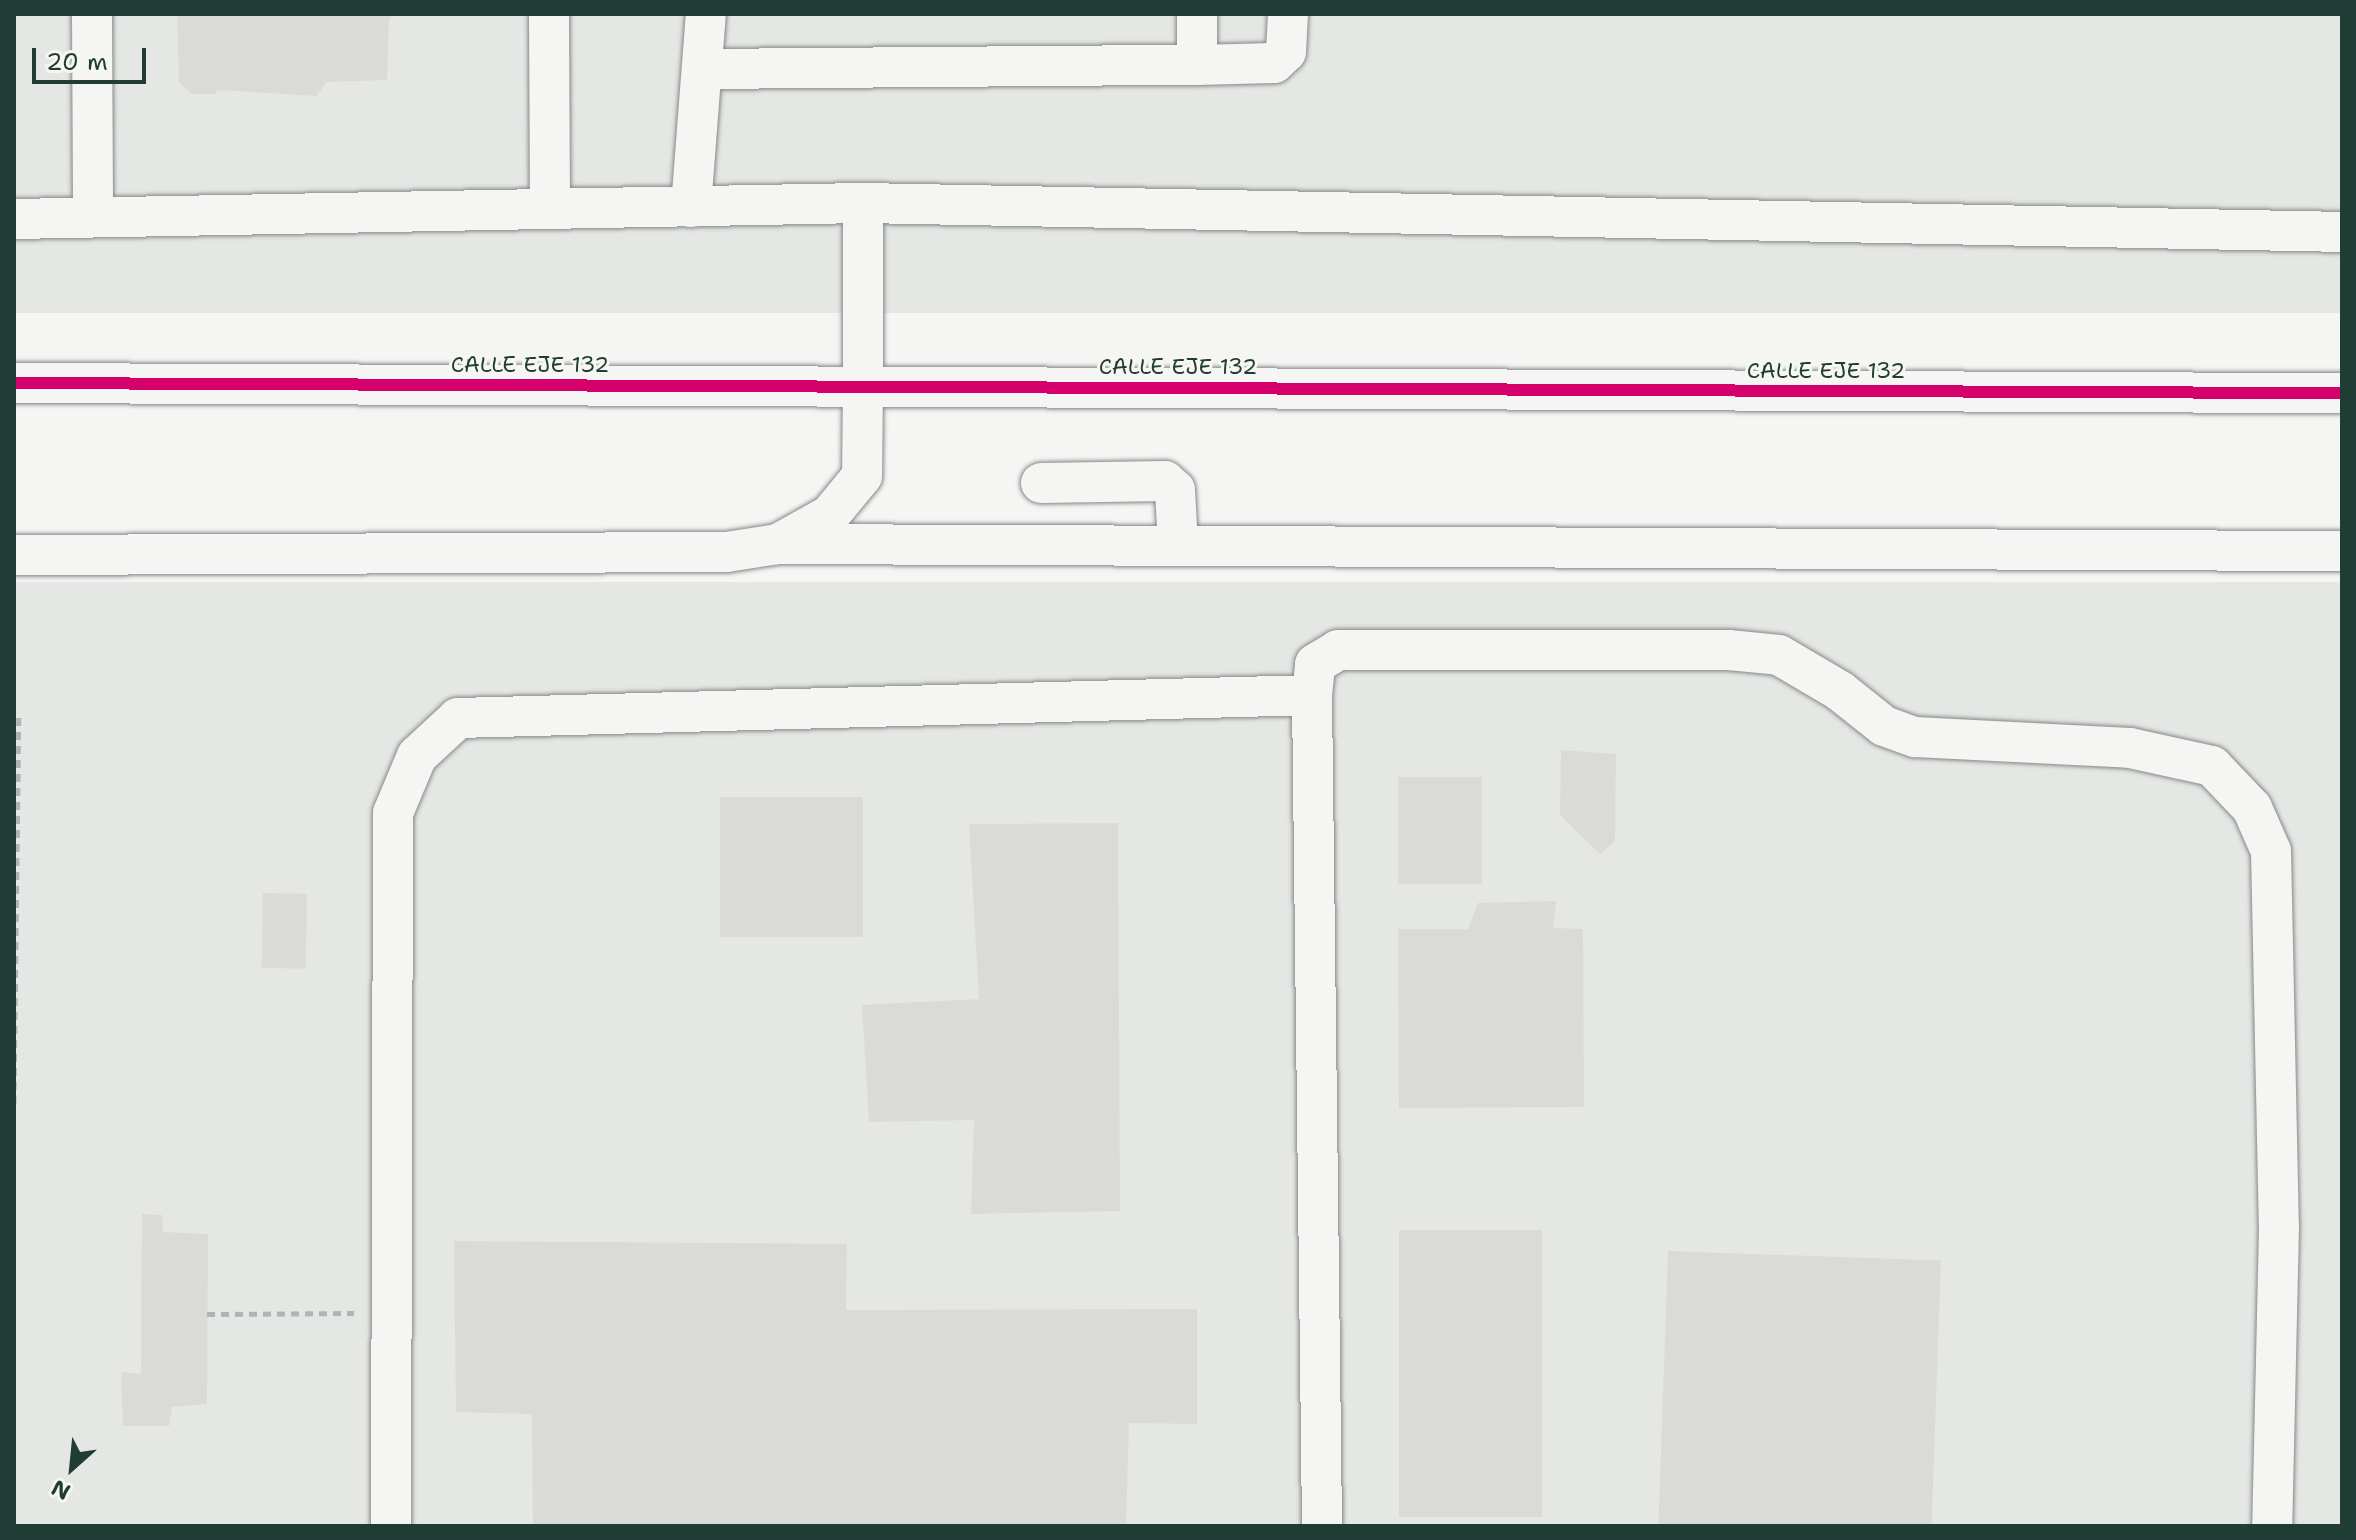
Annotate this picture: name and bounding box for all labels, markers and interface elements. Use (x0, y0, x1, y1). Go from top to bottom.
scale bar (36, 32, 150, 82)
text: 20 m (46, 46, 108, 78)
street label: CALLE EJE 132 (451, 352, 609, 378)
street label: CALLE EJE 132 (1099, 354, 1257, 380)
street label: CALLE EJE 132 (1747, 358, 1905, 384)
north arrow (32, 1428, 112, 1508)
text: N (47, 1473, 75, 1507)

